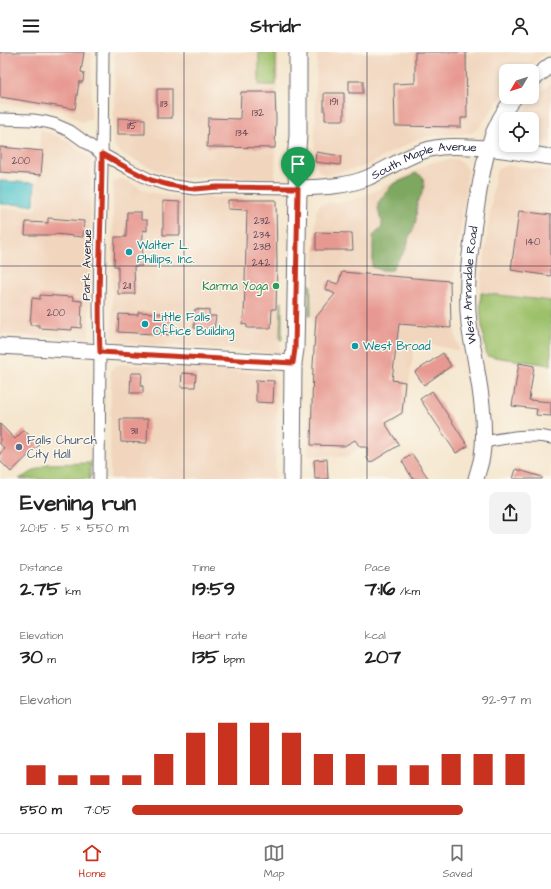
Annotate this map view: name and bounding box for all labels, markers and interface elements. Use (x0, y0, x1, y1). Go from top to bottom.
text: Stridr (250, 14, 301, 39)
icon: menu (20, 15, 42, 37)
icon: person (509, 15, 531, 37)
north arrow (499, 64, 539, 104)
map controls (499, 64, 539, 152)
house number: 191 (330, 95, 339, 109)
house number: 113 (160, 97, 168, 111)
house number: 132 (252, 106, 264, 120)
button: locate (499, 112, 539, 152)
house number: 115 (127, 119, 137, 133)
house number: 134 (235, 126, 249, 140)
street label: South Maple Avenue (368, 138, 478, 183)
pin (281, 147, 315, 188)
icon: arrive (287, 153, 309, 175)
house number: 200 (12, 154, 30, 168)
house number: 232 (254, 214, 271, 228)
street label: West Annandale Road (459, 225, 482, 345)
house number: 234 (253, 228, 271, 242)
street label: Park Avenue (78, 229, 96, 301)
house number: 140 (526, 235, 540, 249)
place label: Walter L. Phillips, Inc. (137, 237, 195, 268)
house number: 238 (253, 240, 271, 254)
marker: Walter L. Phillips, Inc. (124, 247, 134, 257)
house number: 242 (252, 256, 270, 270)
place label: Karma Yoga (202, 278, 268, 296)
house number: 211 (123, 279, 132, 293)
marker: Karma Yoga (271, 281, 281, 291)
house number: 200 (47, 306, 65, 320)
place label: Little Falls Office Building (153, 309, 234, 341)
marker: Little Falls Office Building (140, 319, 150, 329)
place label: West Broad (363, 338, 431, 355)
marker: West Broad (350, 341, 360, 351)
house number: 311 (130, 424, 139, 438)
place label: Falls Church City Hall (27, 432, 97, 464)
marker: Falls Church City Hall (14, 442, 24, 452)
text: Evening run (20, 488, 136, 519)
button: share (489, 492, 531, 534)
text: 20:15 · 5 × 550 m (20, 519, 129, 537)
text: Distance (20, 560, 63, 575)
text: Time (192, 560, 215, 575)
text: Pace (365, 560, 390, 575)
text: 2.75 (20, 575, 61, 603)
text: 19:59 (192, 575, 235, 603)
text: 7:16 (365, 575, 395, 603)
text: km (61, 584, 80, 599)
text: /km (395, 584, 420, 599)
text: Elevation (20, 628, 63, 643)
text: Heart rate (192, 628, 248, 643)
text: kcal (365, 628, 386, 643)
text: 30 (20, 643, 43, 671)
text: 135 (192, 643, 219, 671)
text: 207 (365, 643, 401, 671)
text: m (43, 652, 56, 667)
text: bpm (219, 652, 245, 667)
text: Elevation (20, 691, 71, 709)
text: 92–97 m (481, 691, 531, 709)
text: 550 m (20, 801, 62, 819)
text: 7:05 (84, 801, 112, 819)
tab: Home (79, 842, 106, 881)
tab: Map (263, 842, 285, 881)
tab: Saved (442, 842, 472, 881)

